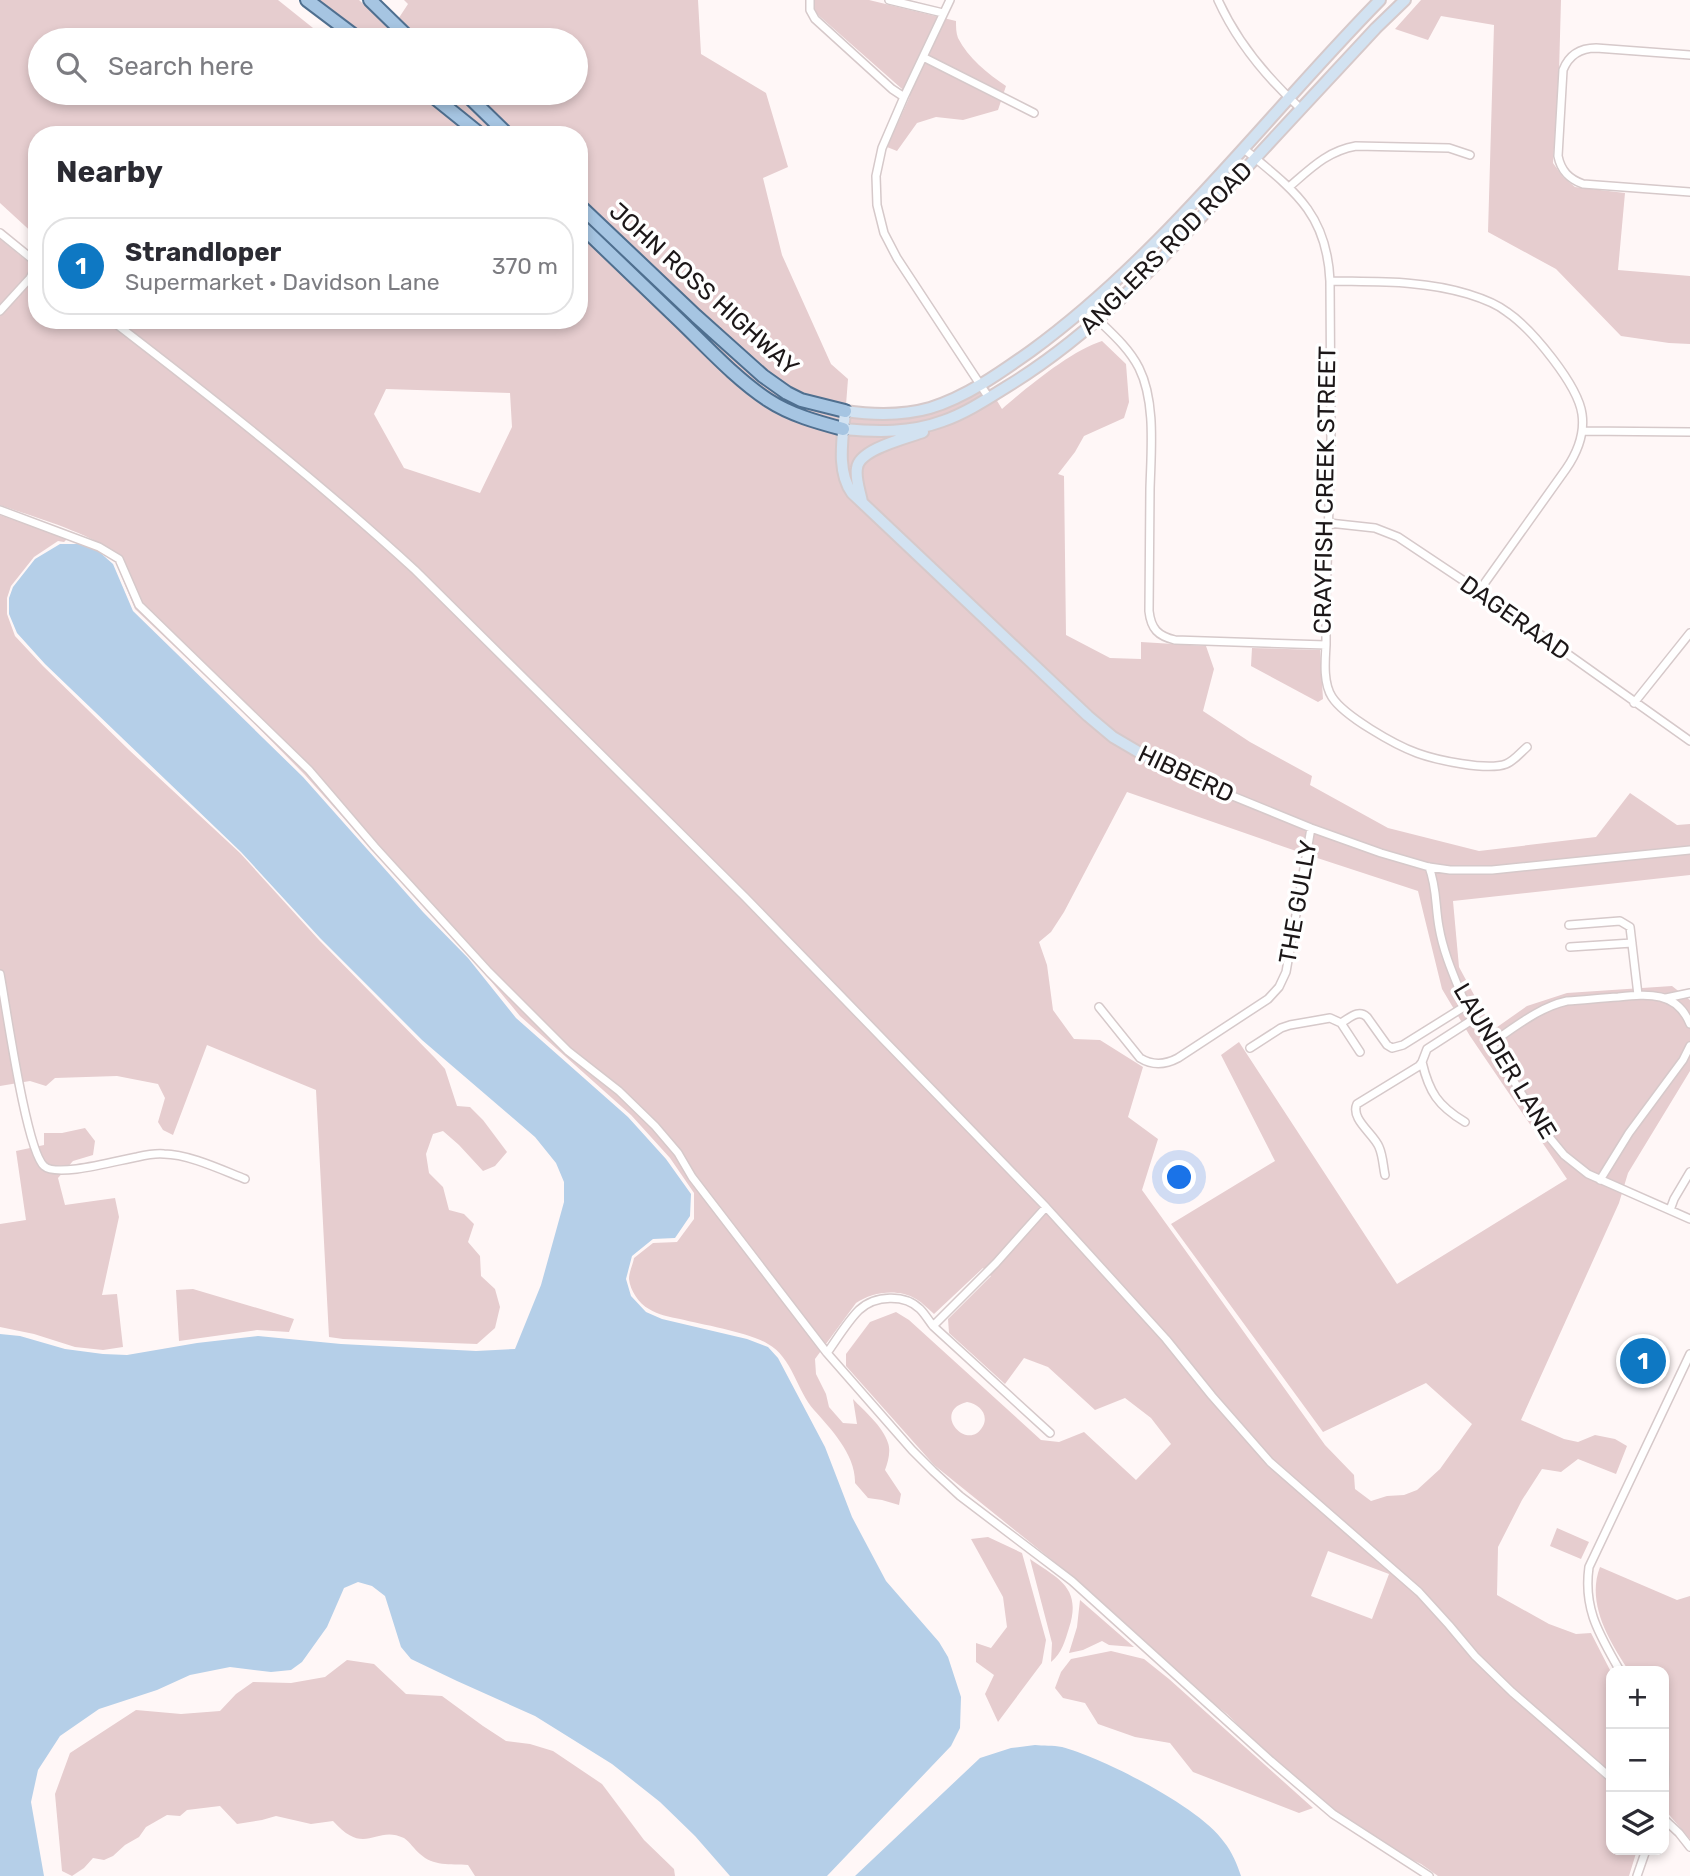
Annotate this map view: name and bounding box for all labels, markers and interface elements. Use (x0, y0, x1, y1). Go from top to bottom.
search box (28, 28, 588, 105)
icon: search (52, 48, 90, 86)
text: Search here (108, 51, 254, 82)
text: Nearby (56, 154, 163, 190)
street label: ANGLERS ROD ROAD (1074, 156, 1258, 340)
street label: JOHN ROSS HIGHWAY (604, 197, 804, 381)
text: Strandloper (125, 237, 281, 268)
text: 1 (75, 252, 87, 280)
text: 370 m (492, 252, 558, 280)
text: Supermarket · Davidson Lane (125, 268, 440, 296)
street label: CRAYFISH CREEK STREET (1308, 346, 1342, 634)
street label: DAGERAAD (1455, 570, 1575, 666)
street label: HIBBERD (1134, 740, 1238, 808)
street label: THE GULLY (1273, 838, 1323, 966)
street label: LAUNDER LANE (1448, 978, 1562, 1144)
your location (1162, 1160, 1196, 1194)
pin: 1 (1620, 1335, 1666, 1387)
map controls (1606, 1666, 1669, 1855)
button: + (1606, 1666, 1669, 1729)
button: − (1606, 1729, 1669, 1792)
button: layers (1606, 1792, 1669, 1855)

